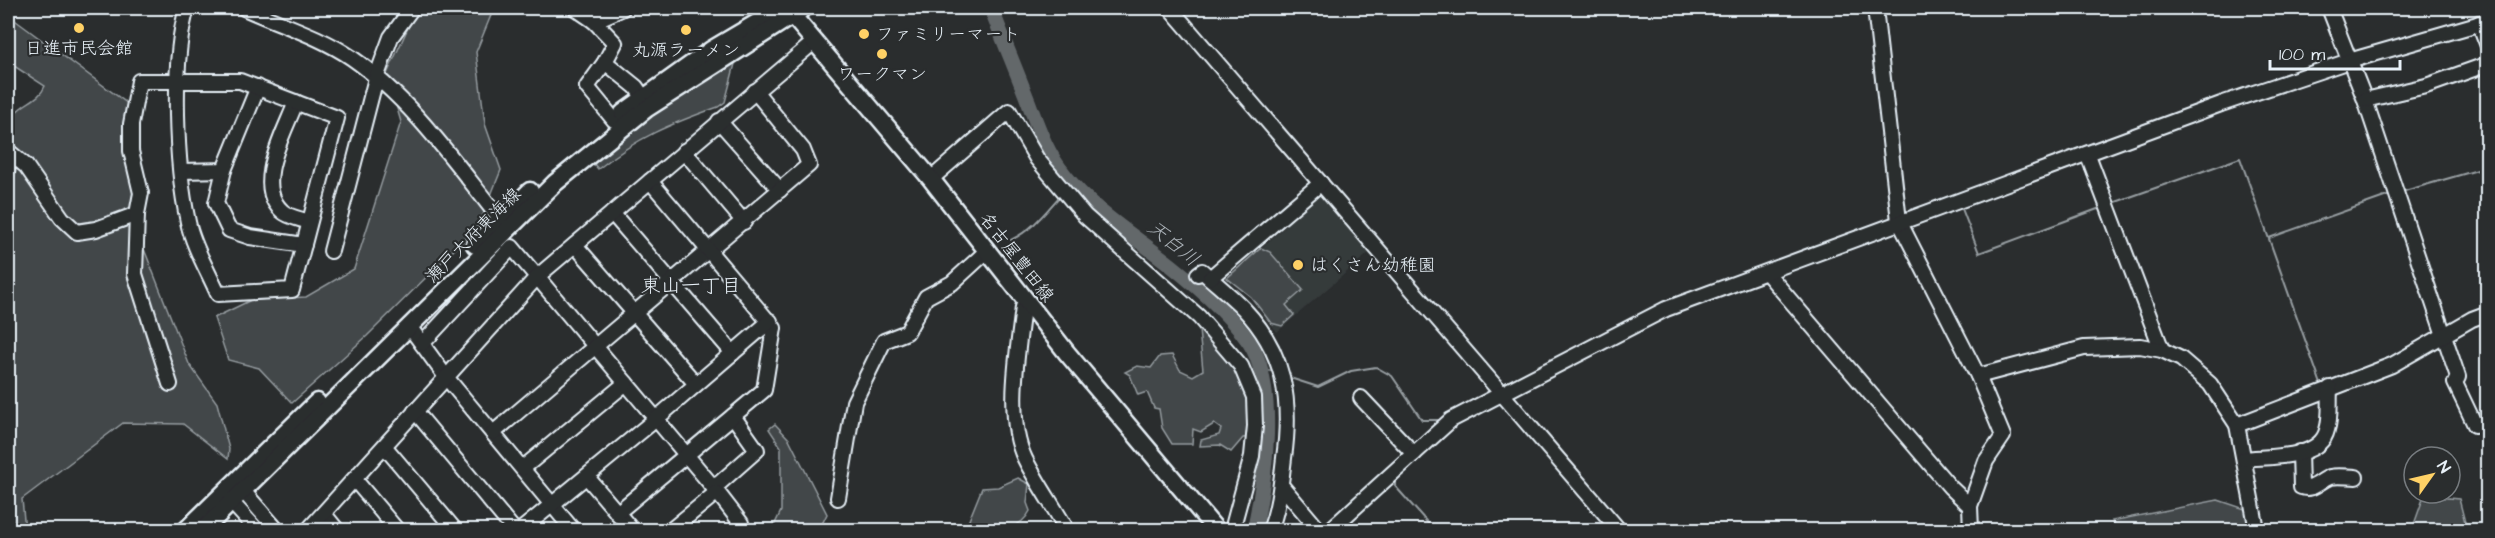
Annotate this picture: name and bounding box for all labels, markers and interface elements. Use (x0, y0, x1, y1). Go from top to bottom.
marker: 日進市民会館 (72, 21, 86, 35)
place label: ファミリーマート (876, 22, 1020, 47)
marker: 丸源ラーメン (679, 23, 693, 37)
marker: ファミリーマート (857, 27, 871, 41)
scale bar (2270, 33, 2400, 71)
place label: 日進市民会館 (25, 36, 133, 61)
place label: 丸源ラーメン (632, 38, 740, 63)
text: 100 m (2279, 42, 2325, 67)
marker: ワークマン (875, 47, 889, 61)
place label: ワークマン (837, 62, 927, 87)
street label: 瀬戸大府東海線 (420, 182, 527, 289)
street label: 名古屋豊田線 (974, 207, 1060, 308)
water label: 天白川 (1141, 214, 1205, 274)
place label: はくさん幼稚園 (1310, 253, 1436, 278)
marker: はくさん幼稚園 (1291, 258, 1305, 272)
district label: 東山一丁目 (641, 272, 741, 300)
north arrow (2402, 445, 2462, 505)
text: N (2432, 457, 2456, 477)

